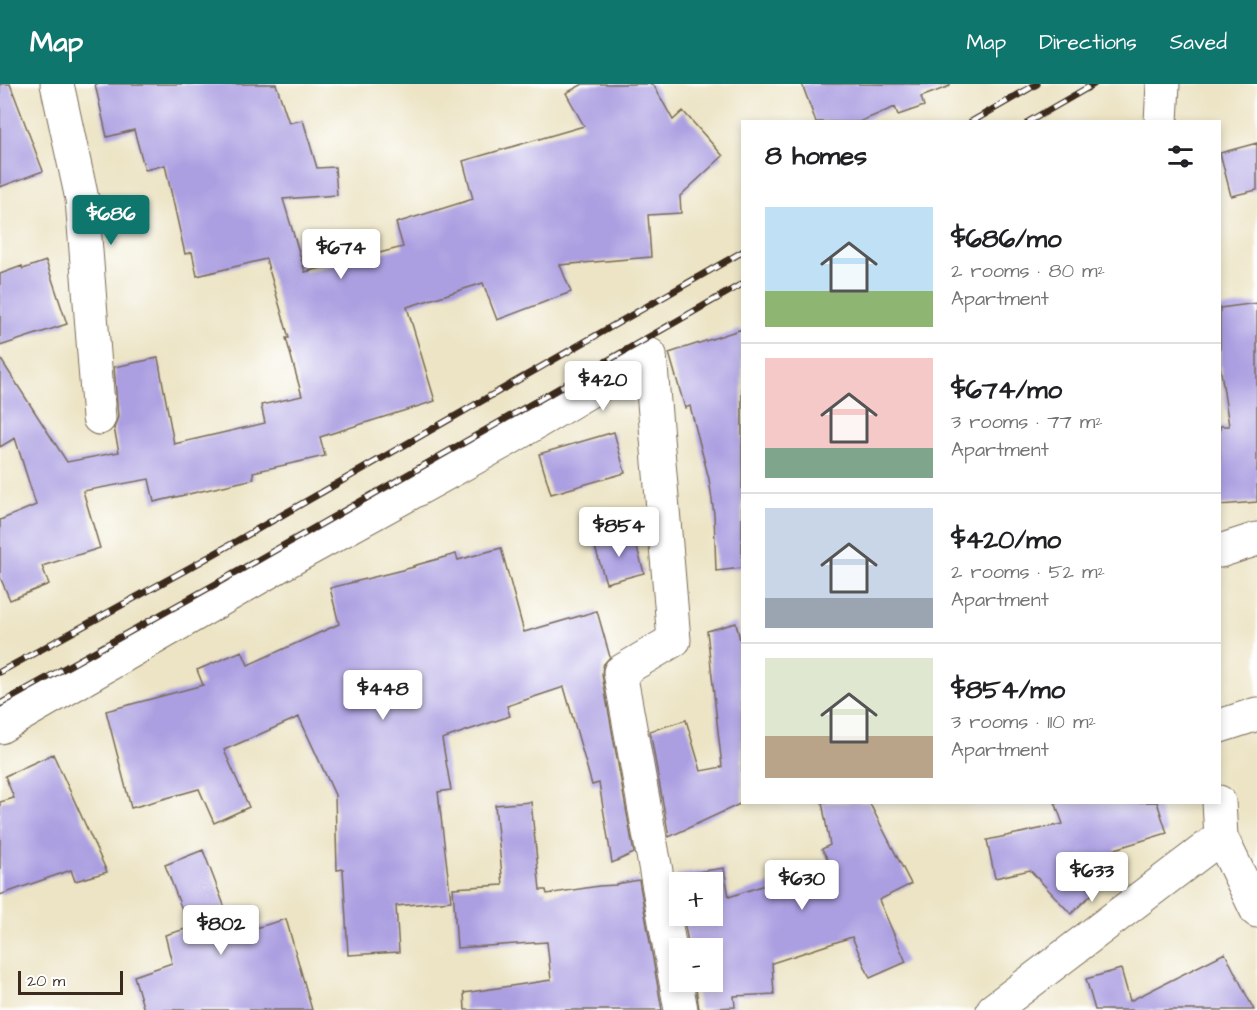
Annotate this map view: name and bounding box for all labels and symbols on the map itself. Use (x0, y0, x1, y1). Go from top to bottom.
pin: $686 (75, 195, 147, 246)
pin: $674 (305, 229, 377, 280)
pin: $420 (567, 361, 639, 412)
pin: $854 (583, 507, 655, 558)
pin: $448 (347, 670, 419, 721)
pin: $633 (1056, 852, 1128, 903)
pin: $630 (766, 860, 838, 911)
pin: $802 (185, 905, 257, 956)
scale bar (18, 968, 123, 996)

